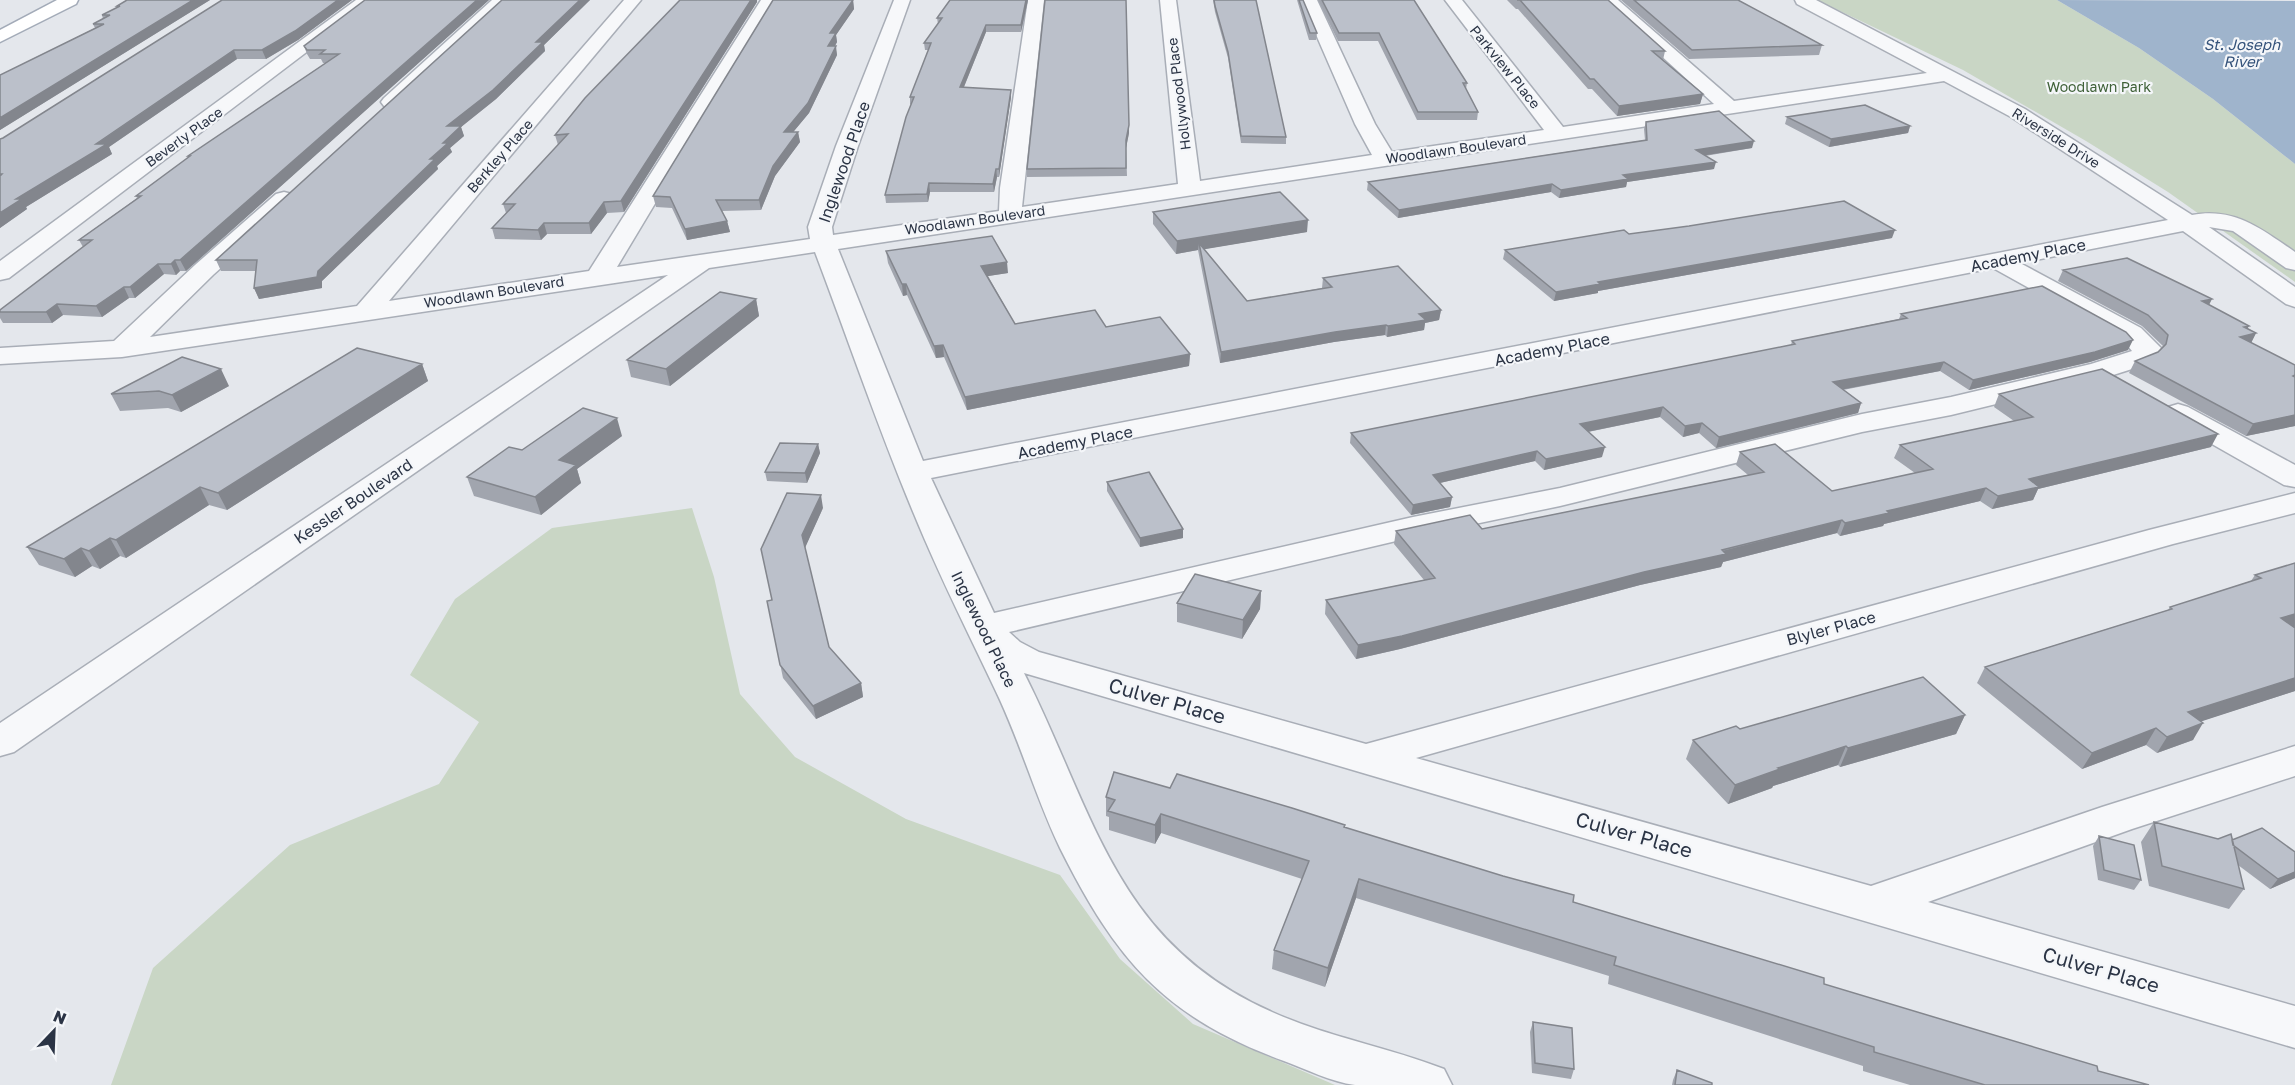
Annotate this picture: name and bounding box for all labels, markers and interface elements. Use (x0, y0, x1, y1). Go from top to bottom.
street label: Parkview Place (1467, 22, 1544, 112)
water label: St. Joseph River (2204, 35, 2281, 70)
street label: Hollywood Place (1163, 37, 1194, 151)
park label: Woodlawn Park (2047, 78, 2151, 95)
street label: Inglewood Place (814, 99, 874, 225)
street label: Beverly Place (142, 103, 226, 170)
street label: Riverside Drive (2009, 104, 2103, 171)
street label: Berkley Place (463, 115, 536, 196)
street label: Woodlawn Boulevard (1385, 130, 1527, 167)
street label: Woodlawn Boulevard (904, 201, 1046, 238)
street label: Academy Place (1969, 234, 2087, 276)
street label: Woodlawn Boulevard (423, 272, 565, 311)
street label: Academy Place (1493, 328, 1611, 370)
street label: Academy Place (1016, 421, 1134, 463)
street label: Kessler Boulevard (290, 454, 416, 548)
street label: Inglewood Place (947, 567, 1021, 691)
street label: Blyler Place (1784, 606, 1878, 650)
street label: Culver Place (1106, 672, 1228, 728)
street label: Culver Place (1573, 806, 1695, 862)
street label: Culver Place (2040, 941, 2162, 997)
north arrow (24, 1001, 84, 1061)
text: N (50, 1006, 69, 1029)

